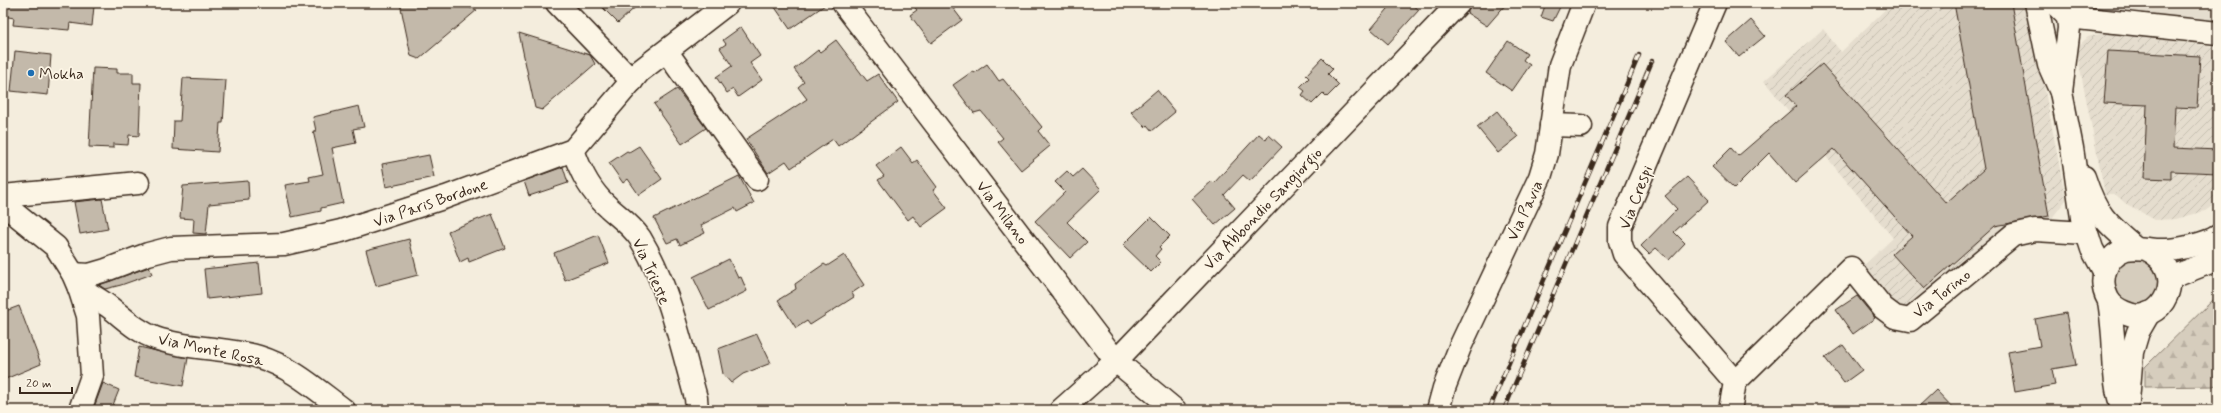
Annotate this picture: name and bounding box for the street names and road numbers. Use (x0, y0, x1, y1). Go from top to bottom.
street label: Via Abbondio Sangiorgio (1199, 143, 1328, 276)
street label: Via Crespi (1615, 162, 1658, 233)
street label: Via Paris Bordone (371, 174, 491, 233)
street label: Via Milano (971, 177, 1033, 249)
street label: Via Pavia (1502, 177, 1549, 244)
street label: Via Trieste (627, 235, 675, 308)
street label: Via Torino (1908, 265, 1975, 324)
street label: Via Monte Rosa (156, 329, 266, 372)

